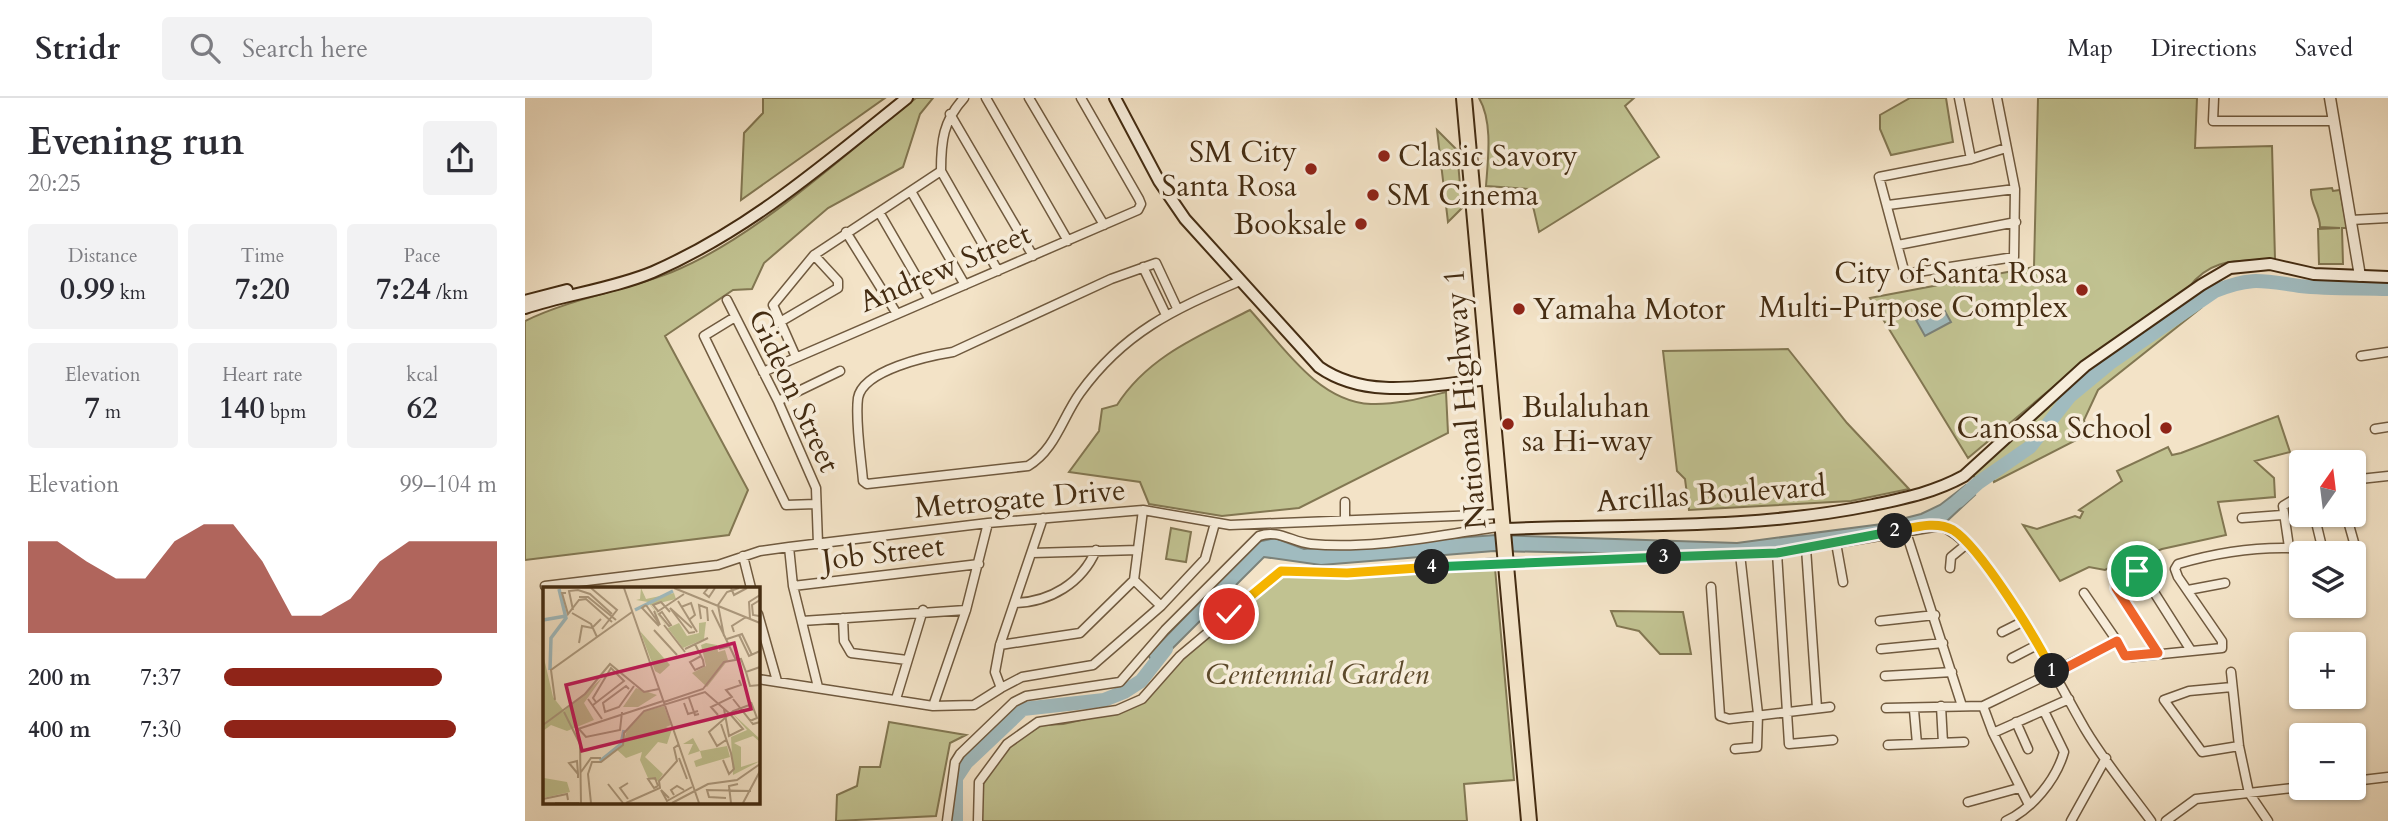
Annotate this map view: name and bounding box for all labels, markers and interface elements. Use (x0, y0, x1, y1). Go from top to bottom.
search box (162, 17, 652, 80)
text: Stridr (35, 26, 120, 71)
icon: search (186, 29, 224, 67)
text: Search here (242, 31, 368, 66)
text: Map (2067, 32, 2113, 65)
text: Directions (2151, 32, 2257, 65)
text: Saved (2295, 32, 2353, 65)
text: Evening run (28, 116, 244, 168)
button: share (423, 121, 497, 195)
place label: SM City Santa Rosa (1161, 132, 1297, 207)
place label: Classic Savory (1398, 136, 1578, 177)
marker: Classic Savory (1376, 148, 1392, 164)
marker: SM City Santa Rosa (1303, 161, 1319, 177)
text: 20:25 (28, 168, 81, 199)
place label: SM Cinema (1387, 175, 1539, 216)
marker: SM Cinema (1365, 187, 1381, 203)
place label: Booksale (1234, 204, 1347, 245)
street label: Andrew Street (853, 213, 1038, 323)
marker: Booksale (1353, 216, 1369, 232)
text: Distance (68, 243, 138, 269)
text: Time (241, 243, 284, 269)
text: Pace (404, 243, 441, 269)
place label: City of Santa Rosa Multi-Purpose Complex (1759, 253, 2068, 328)
street label: National Highway 1 (1433, 267, 1497, 531)
text: 0.99 (60, 269, 115, 310)
text: 7:20 (235, 269, 290, 310)
text: 7:24 (376, 269, 431, 310)
text: km (115, 280, 146, 306)
text: /km (431, 280, 468, 306)
marker: City of Santa Rosa Multi-Purpose Complex (2074, 282, 2090, 298)
place label: Yamaha Motor (1533, 289, 1725, 330)
marker: Yamaha Motor (1511, 301, 1527, 317)
street label: Gideon Street (738, 303, 850, 480)
text: Elevation (65, 362, 141, 388)
text: Heart rate (222, 362, 303, 388)
text: kcal (406, 362, 438, 388)
place label: Bulaluhan sa Hi-way (1522, 387, 1653, 462)
text: 7 (85, 388, 100, 429)
text: 140 (219, 388, 265, 429)
text: 62 (407, 388, 438, 429)
text: m (100, 399, 121, 425)
text: bpm (265, 399, 306, 425)
place label: Canossa School (1957, 408, 2152, 449)
marker: Bulaluhan sa Hi-way (1500, 416, 1516, 432)
marker: Canossa School (2158, 420, 2174, 436)
north arrow (2289, 450, 2366, 527)
map controls (2289, 450, 2366, 800)
street label: Arcillas Boulevard (1595, 466, 1827, 522)
text: Elevation (28, 469, 119, 500)
text: 99–104 m (400, 469, 497, 500)
street label: Metrogate Drive (913, 469, 1127, 529)
pin: 2 (1877, 514, 1913, 548)
text: 2 (1890, 517, 1899, 543)
street label: Job Street (816, 525, 947, 581)
pin: 3 (1647, 540, 1681, 574)
pin (2107, 541, 2167, 601)
button: layers (2289, 541, 2366, 618)
text: 3 (1659, 543, 1668, 569)
pin: 4 (1415, 550, 1450, 584)
icon: arrive (2118, 552, 2156, 590)
text: 4 (1427, 553, 1436, 579)
pin (1199, 584, 1259, 644)
inset map (543, 587, 759, 804)
icon: check (1210, 595, 1248, 633)
button: + (2289, 632, 2366, 709)
park label: Centennial Garden (1205, 654, 1429, 695)
pin: 1 (2035, 654, 2069, 688)
text: 1 (2047, 657, 2056, 683)
text: 200 m (28, 662, 91, 693)
text: 7:37 (140, 662, 181, 693)
text: 400 m (28, 714, 91, 745)
text: 7:30 (140, 714, 181, 745)
button: − (2289, 723, 2366, 800)

